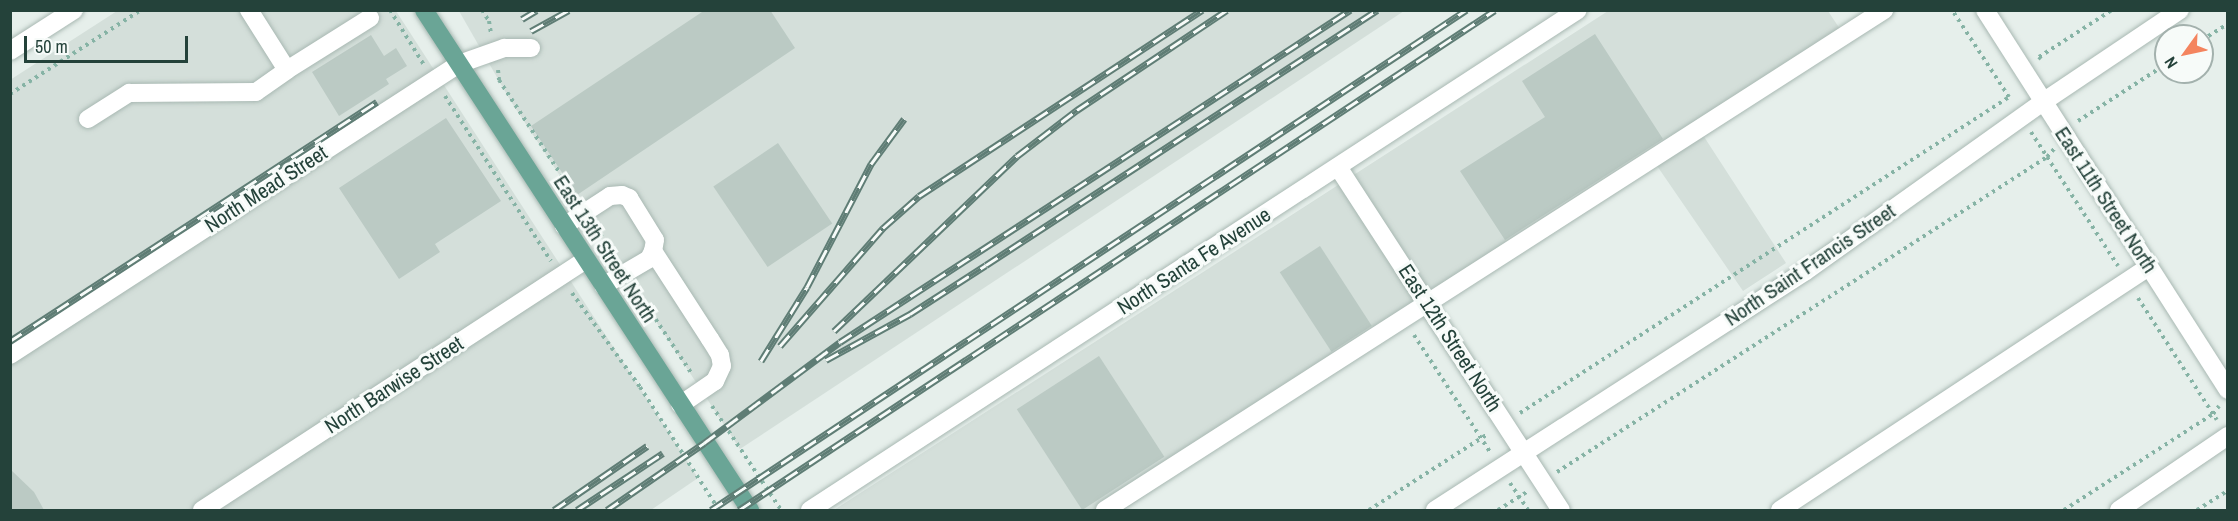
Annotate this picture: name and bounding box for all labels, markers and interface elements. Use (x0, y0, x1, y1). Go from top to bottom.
scale bar (27, 24, 190, 62)
north arrow (2154, 24, 2214, 84)
text: 50 m (35, 34, 68, 59)
text: N (2159, 53, 2182, 73)
street label: East 11th Street North (2049, 122, 2163, 278)
street label: North Mead Street (200, 140, 332, 238)
street label: East 13th Street North (548, 171, 662, 327)
street label: North Saint Francis Street (1720, 199, 1900, 331)
street label: North Santa Fe Avenue (1112, 202, 1276, 320)
street label: East 12th Street North (1393, 260, 1507, 416)
street label: North Barwise Street (320, 331, 468, 439)

